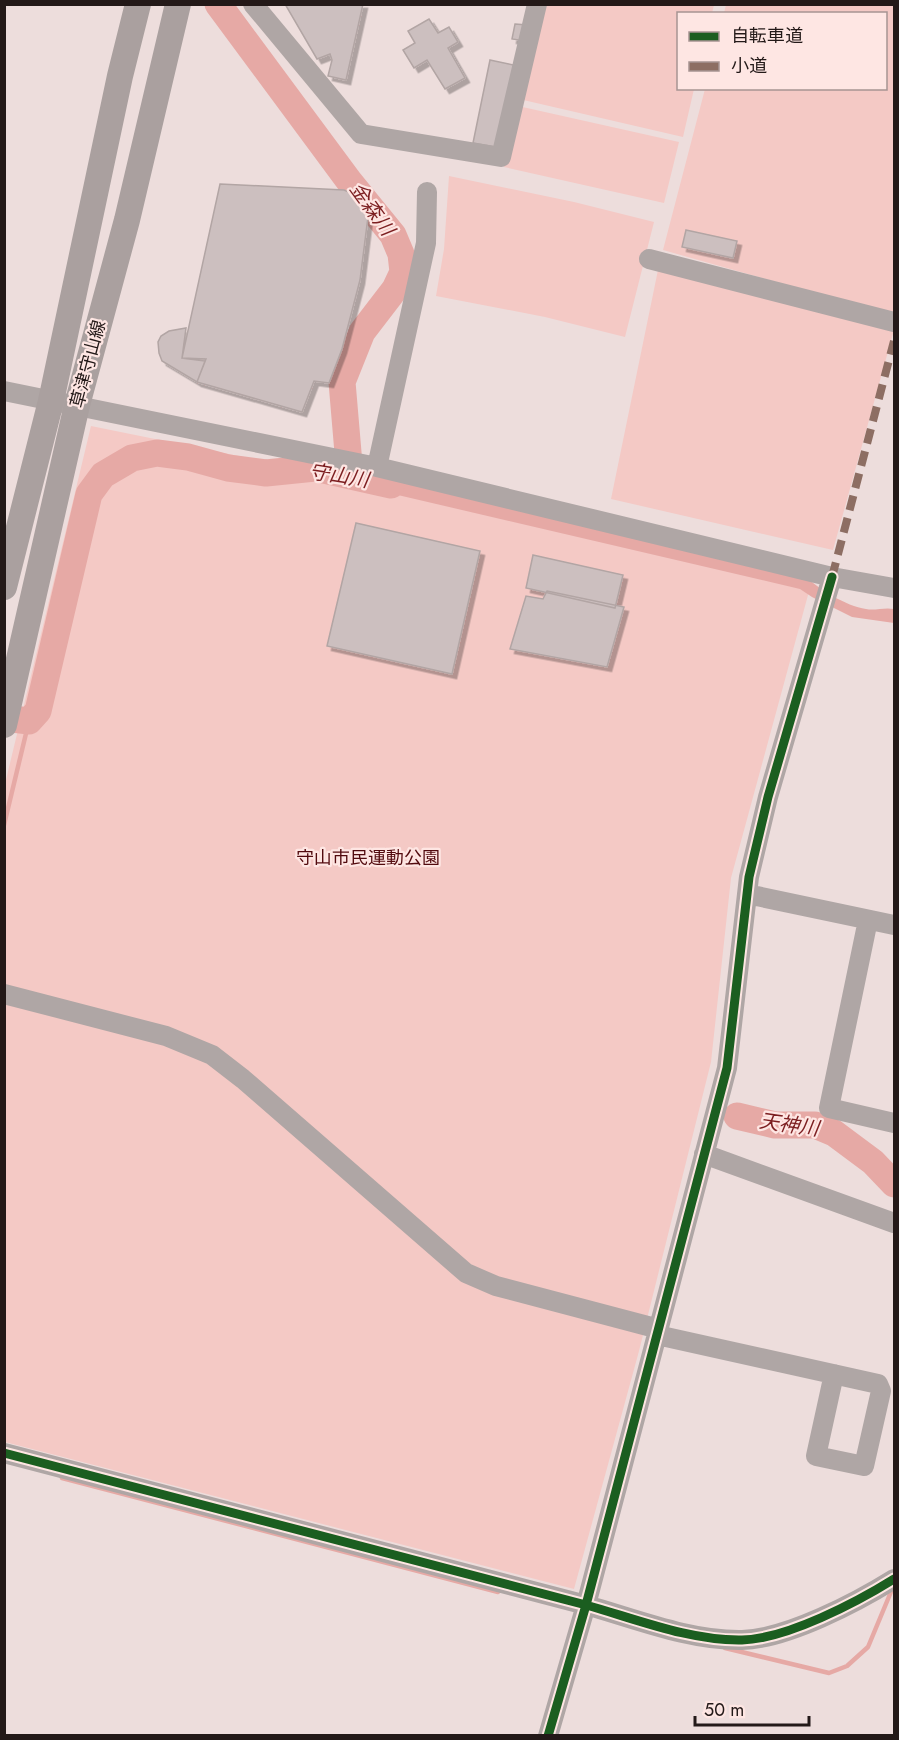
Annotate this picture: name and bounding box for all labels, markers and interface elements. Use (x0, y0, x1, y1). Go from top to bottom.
legend (677, 12, 887, 90)
text: 自転車道 (731, 23, 803, 49)
text: 小道 (731, 53, 767, 79)
water label: 金森川 (343, 176, 403, 243)
street label: 草津守山線 (64, 317, 112, 411)
water label: 守山川 (307, 457, 373, 495)
park label: 守山市民運動公園 (296, 845, 440, 871)
water label: 天神川 (757, 1106, 823, 1144)
scale bar (695, 1689, 809, 1727)
text: 50 m (704, 1697, 744, 1723)

